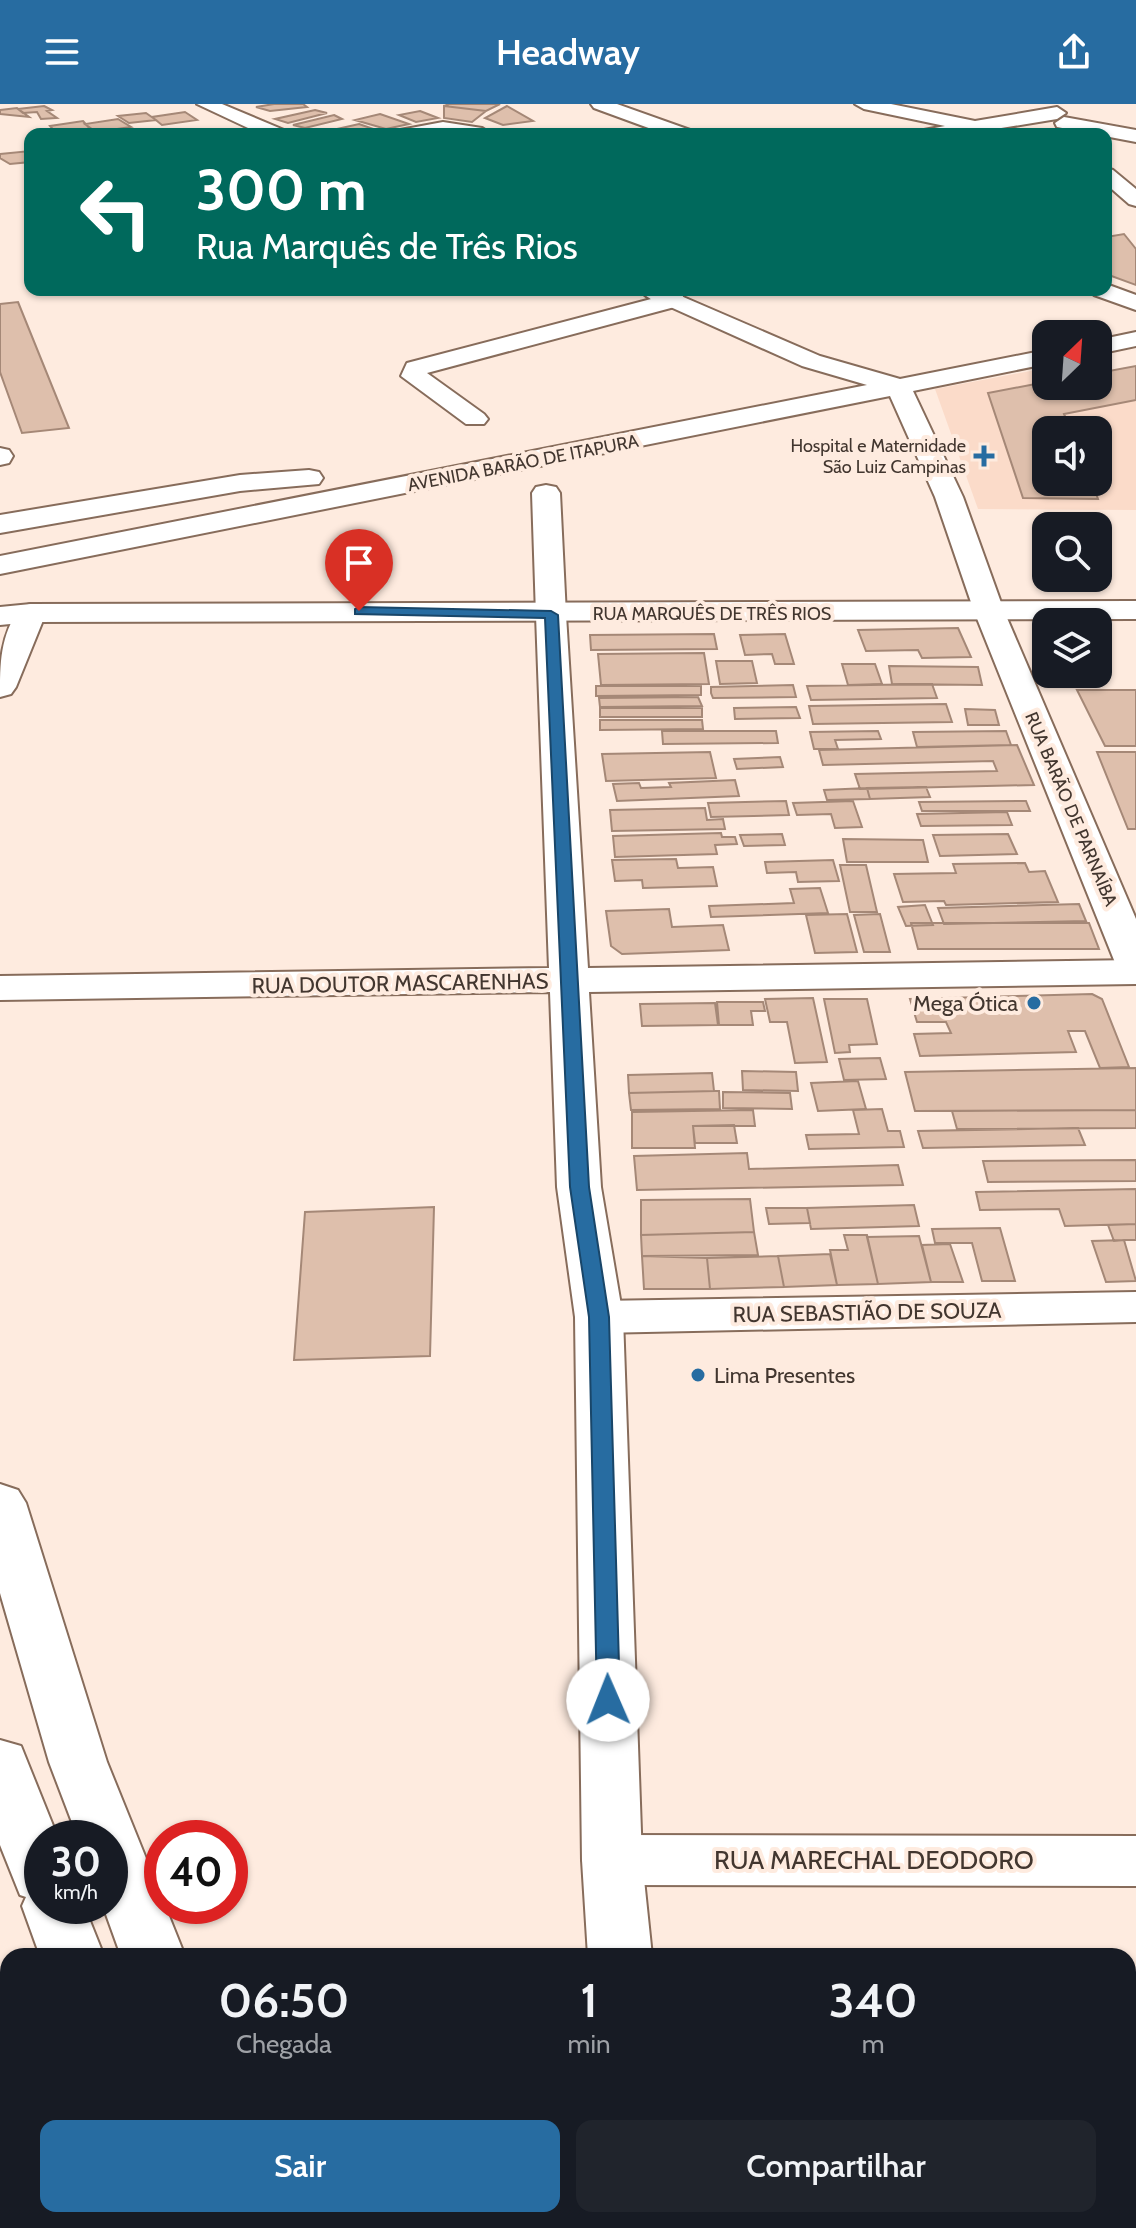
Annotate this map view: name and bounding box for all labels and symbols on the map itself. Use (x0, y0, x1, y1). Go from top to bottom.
north arrow (1032, 320, 1112, 400)
street label: AVENIDA BARÃO DE ITAPURA (406, 430, 640, 496)
place label: Hospital e Maternidade São Luiz Campinas (790, 435, 966, 478)
marker: Hospital e Maternidade São Luiz Campinas (973, 445, 995, 467)
pin (325, 529, 393, 611)
street label: RUA MARQUÊS DE TRÊS RIOS (593, 603, 831, 625)
street label: RUA BARÃO DE PARNAÍBA (1020, 708, 1122, 910)
street label: RUA DOUTOR MASCARENHAS (251, 967, 549, 1000)
place label: Mega Ótica (913, 990, 1018, 1017)
marker: Mega Ótica (1025, 994, 1043, 1012)
street label: RUA SEBASTIÃO DE SOUZA (732, 1297, 1002, 1328)
place label: Lima Presentes (714, 1362, 855, 1389)
marker: Lima Presentes (689, 1366, 707, 1384)
position arrow (566, 1658, 650, 1742)
speed limit sign: 40 (144, 1820, 248, 1924)
street label: RUA MARECHAL DEODORO (714, 1844, 1034, 1876)

